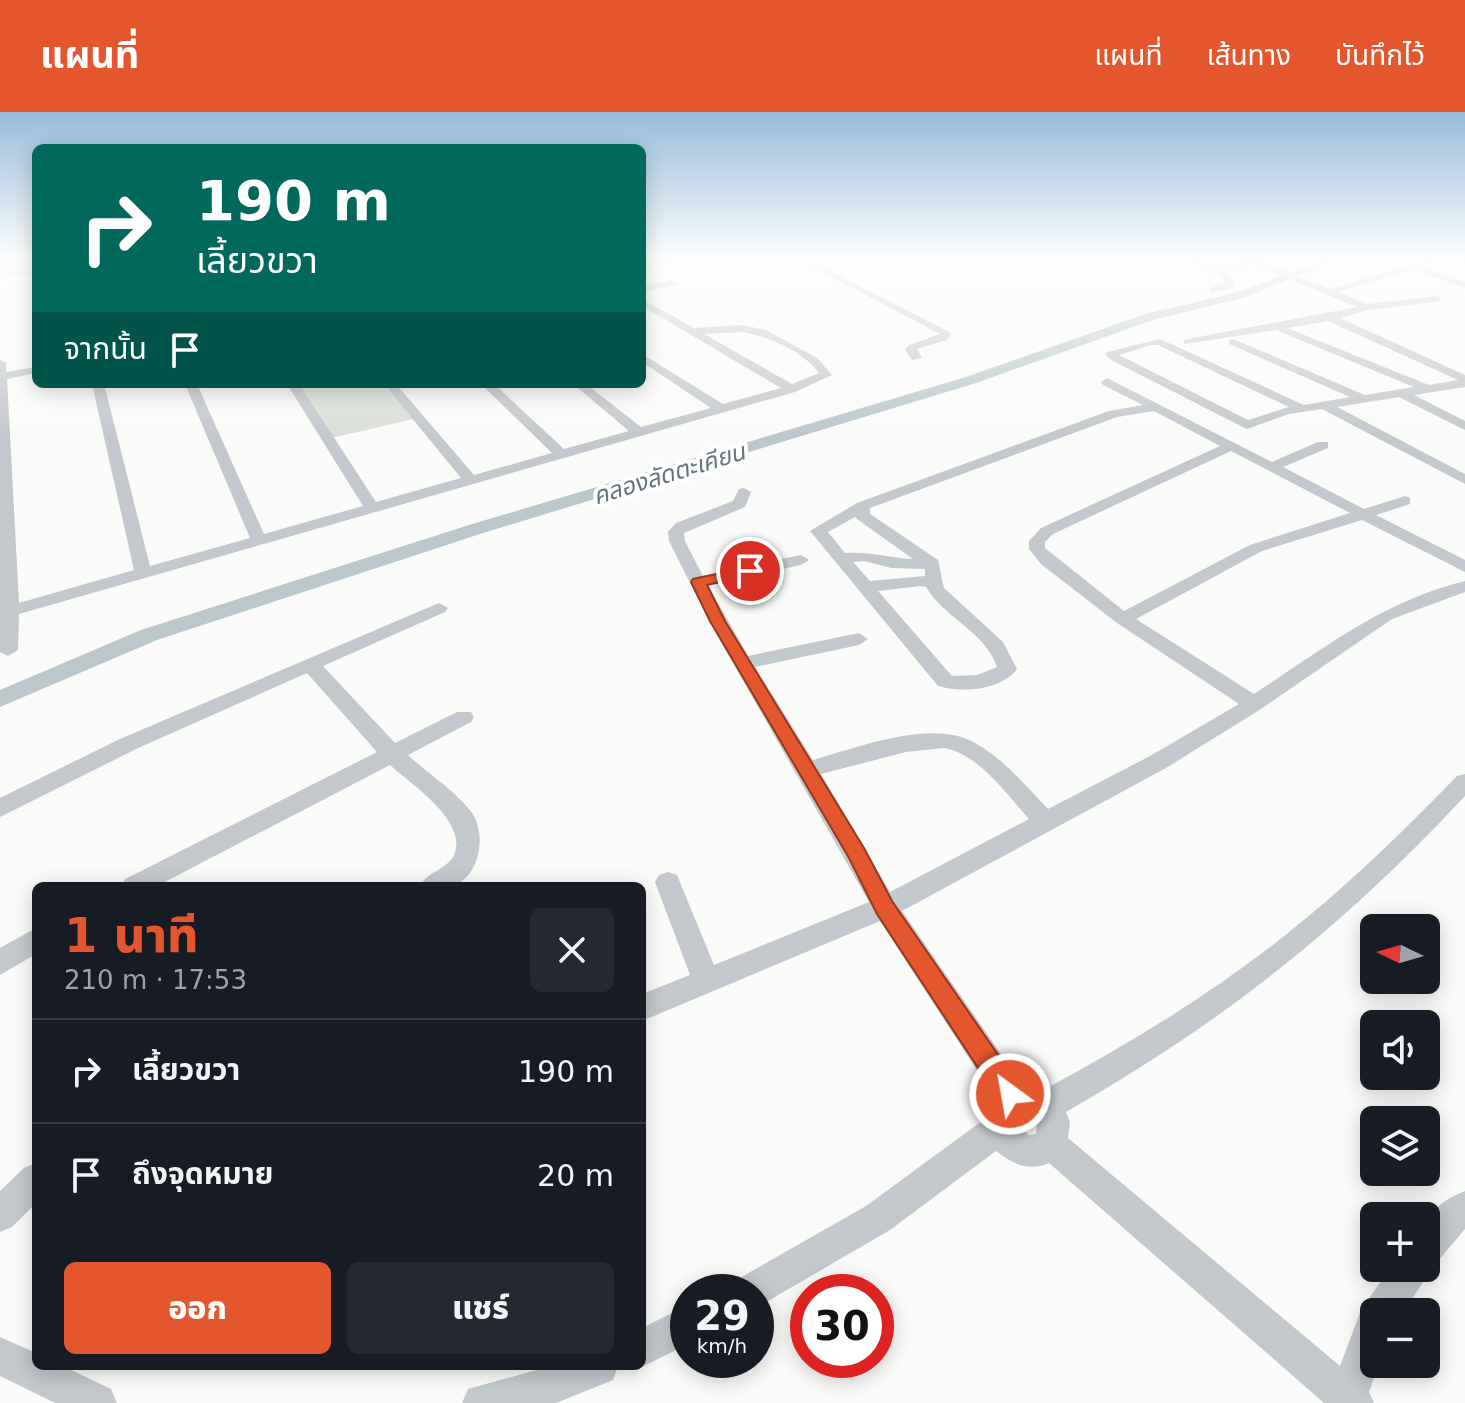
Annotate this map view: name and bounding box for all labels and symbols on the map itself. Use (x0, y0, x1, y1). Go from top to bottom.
water label: คลองลัดตะเคียน (590, 437, 750, 510)
pin (716, 537, 784, 605)
north arrow (1360, 914, 1440, 994)
position arrow (968, 1052, 1052, 1136)
speed limit sign: 30 (790, 1274, 894, 1378)

